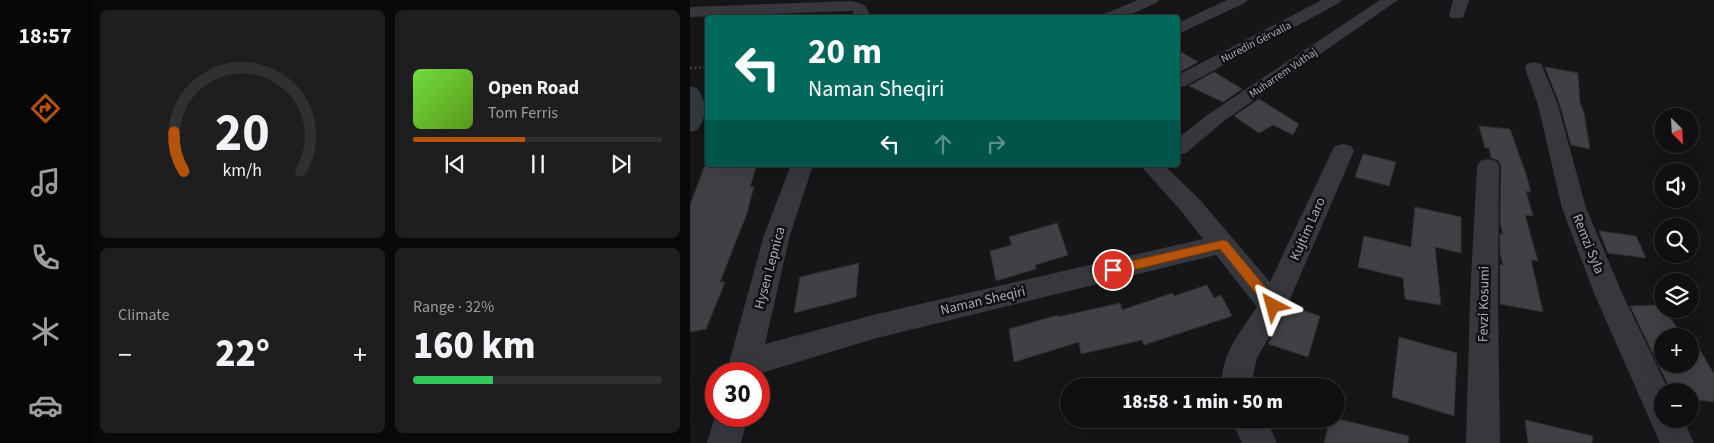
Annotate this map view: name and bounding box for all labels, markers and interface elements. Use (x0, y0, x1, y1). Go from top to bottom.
street label: Nuredin Gërvalla (1218, 18, 1294, 66)
text: 18:57 (18, 20, 72, 52)
text: 20 m (808, 27, 882, 77)
icon: left (725, 35, 790, 100)
street label: Muharrem Vuthaj (1246, 45, 1320, 101)
text: Naman Sheqiri (808, 73, 944, 105)
text: Open Road (488, 75, 579, 102)
icon: directions (28, 91, 63, 126)
text: 20 (215, 97, 270, 171)
text: Tom Ferris (488, 102, 558, 124)
north arrow (1654, 108, 1699, 152)
map controls (1654, 108, 1699, 428)
icon: left (876, 130, 904, 158)
icon: ahead (929, 130, 957, 158)
icon: right (982, 130, 1010, 158)
icon: previous (441, 150, 469, 178)
icon: pause (524, 150, 552, 178)
icon: next (607, 150, 635, 178)
text: km/h (223, 158, 262, 183)
button: sound (1654, 163, 1699, 208)
icon: music (28, 165, 63, 200)
street label: Kujtim Laro (1285, 194, 1331, 264)
street label: Remzi Syla (1567, 211, 1609, 277)
button: search (1654, 218, 1699, 263)
street label: Hysen Lepnica (749, 225, 791, 311)
icon: phone (28, 240, 63, 275)
pin (1092, 249, 1134, 291)
icon: arrive (1099, 256, 1127, 284)
street label: Fevzi Kosumi (1473, 266, 1495, 342)
button: layers (1654, 273, 1699, 318)
position arrow (1246, 279, 1298, 331)
street label: Naman Sheqiri (938, 281, 1028, 321)
text: Range · 32% (413, 296, 494, 318)
text: Climate (118, 304, 169, 326)
icon: climate (28, 314, 63, 349)
text: 160 km (413, 319, 535, 373)
text: 22° (215, 327, 270, 381)
button: + (1654, 328, 1699, 373)
text: − (118, 335, 132, 375)
text: + (353, 335, 367, 375)
speed limit sign: 30 (705, 362, 770, 427)
button: − (1654, 383, 1699, 428)
icon: car (28, 388, 63, 423)
text: 18:58 · 1 min · 50 m (1122, 389, 1283, 416)

